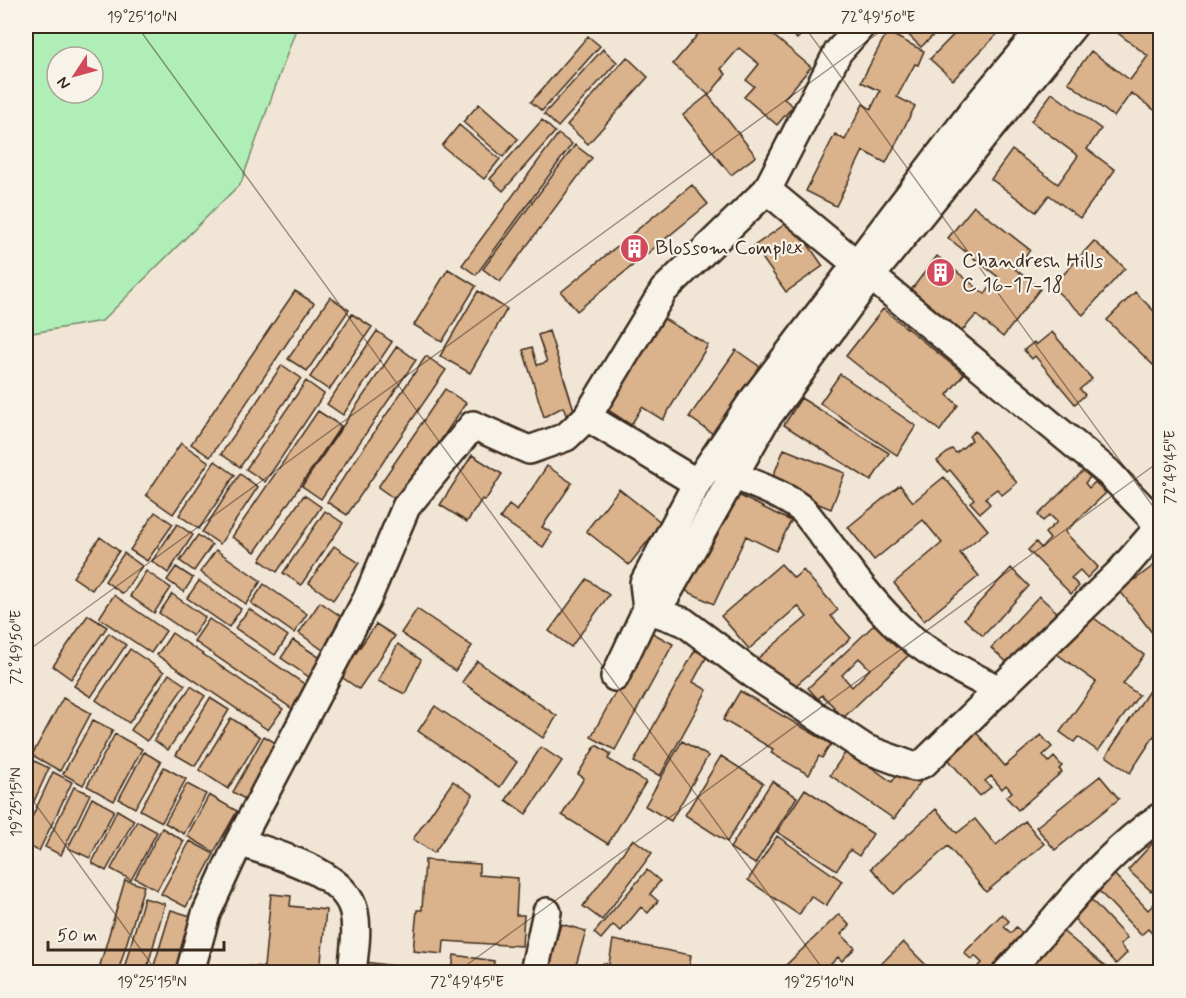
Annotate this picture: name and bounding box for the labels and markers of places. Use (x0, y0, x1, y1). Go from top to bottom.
building icon: Blossom Complex (618, 232, 650, 264)
place label: Blossom Complex (655, 234, 803, 262)
place label: Chandresh Hills C 16-17-18 (962, 247, 1103, 299)
building icon: Chandresh Hills C 16-17-18 (925, 257, 957, 289)

